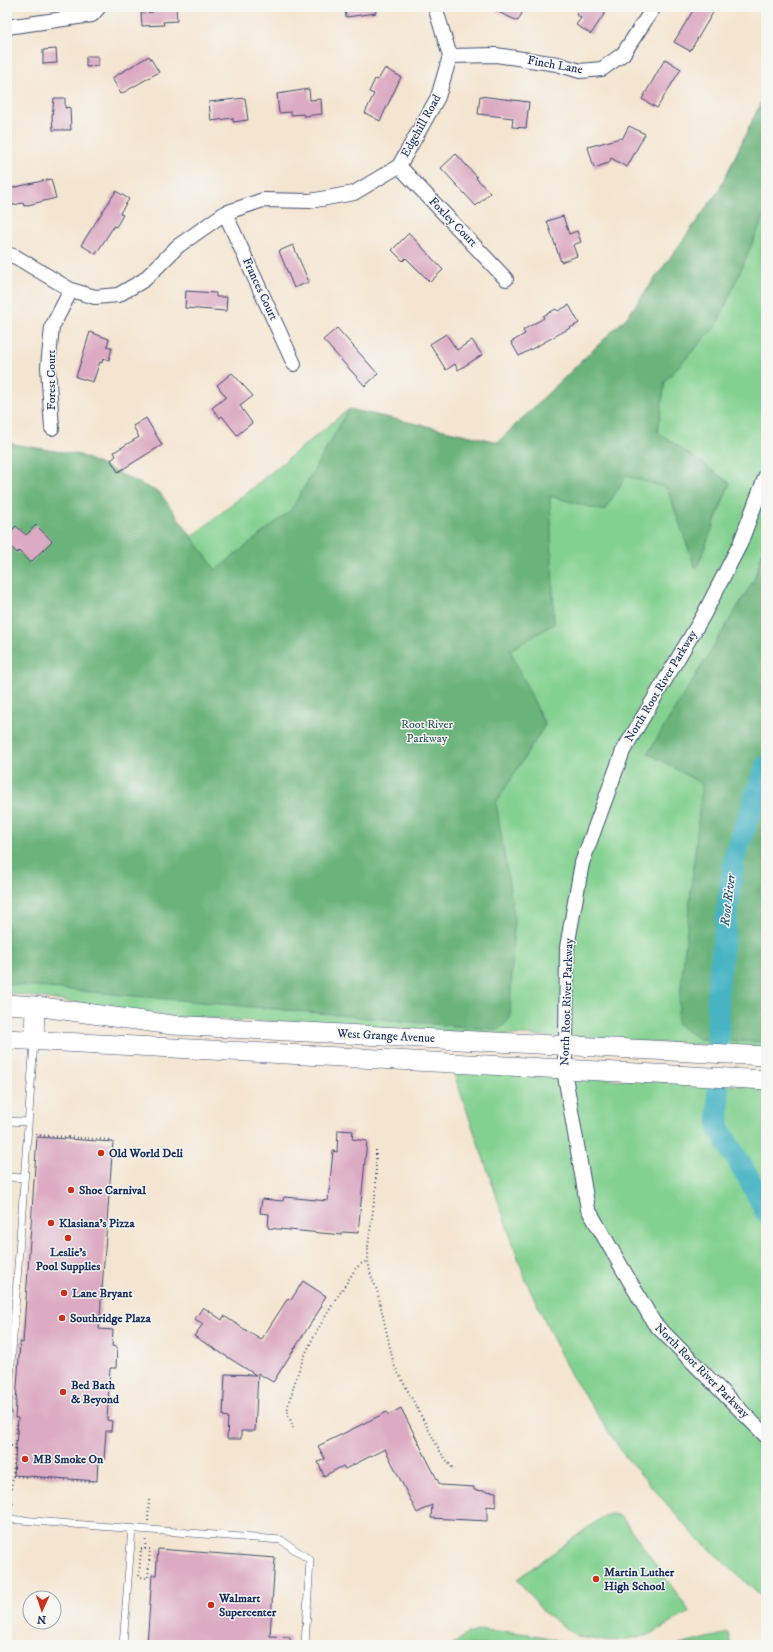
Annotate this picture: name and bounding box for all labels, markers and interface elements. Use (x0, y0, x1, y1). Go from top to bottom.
street label: Finch Lane (526, 53, 584, 77)
street label: Edgehill Road (398, 92, 444, 160)
street label: Foxley Court (426, 194, 481, 250)
street label: Frances Court (239, 255, 281, 323)
street label: Forest Court (44, 350, 59, 410)
street label: North Root River Parkway (622, 627, 700, 745)
park label: Root River Parkway (401, 717, 453, 746)
water label: Root River (717, 872, 739, 928)
street label: North Root River Parkway (557, 938, 577, 1066)
street label: West Grange Avenue (336, 1026, 435, 1046)
place label: Old World Deli (109, 1146, 183, 1161)
marker: Old World Deli (96, 1148, 106, 1158)
place label: Shoe Carnival (79, 1183, 146, 1198)
marker: Shoe Carnival (66, 1185, 76, 1195)
place label: Klasiana's Pizza (59, 1216, 136, 1231)
marker: Klasiana's Pizza (46, 1218, 56, 1228)
marker: Leslie's Pool Supplies (63, 1233, 73, 1243)
place label: Leslie's Pool Supplies (36, 1245, 100, 1274)
place label: Lane Bryant (72, 1286, 133, 1301)
marker: Lane Bryant (59, 1288, 69, 1298)
place label: Southridge Plaza (70, 1311, 152, 1326)
marker: Southridge Plaza (57, 1313, 67, 1323)
street label: North Root River Parkway (652, 1321, 753, 1422)
place label: Bed Bath & Beyond (71, 1378, 120, 1407)
marker: Bed Bath & Beyond (58, 1387, 68, 1397)
place label: MB Smoke On (33, 1452, 104, 1467)
marker: MB Smoke On (20, 1454, 30, 1464)
place label: Martin Luther High School (604, 1565, 675, 1594)
marker: Martin Luther High School (591, 1574, 601, 1584)
north arrow (22, 1590, 62, 1630)
place label: Walmart Supercenter (218, 1591, 277, 1620)
marker: Walmart Supercenter (206, 1600, 216, 1610)
text: N (37, 1612, 46, 1626)

